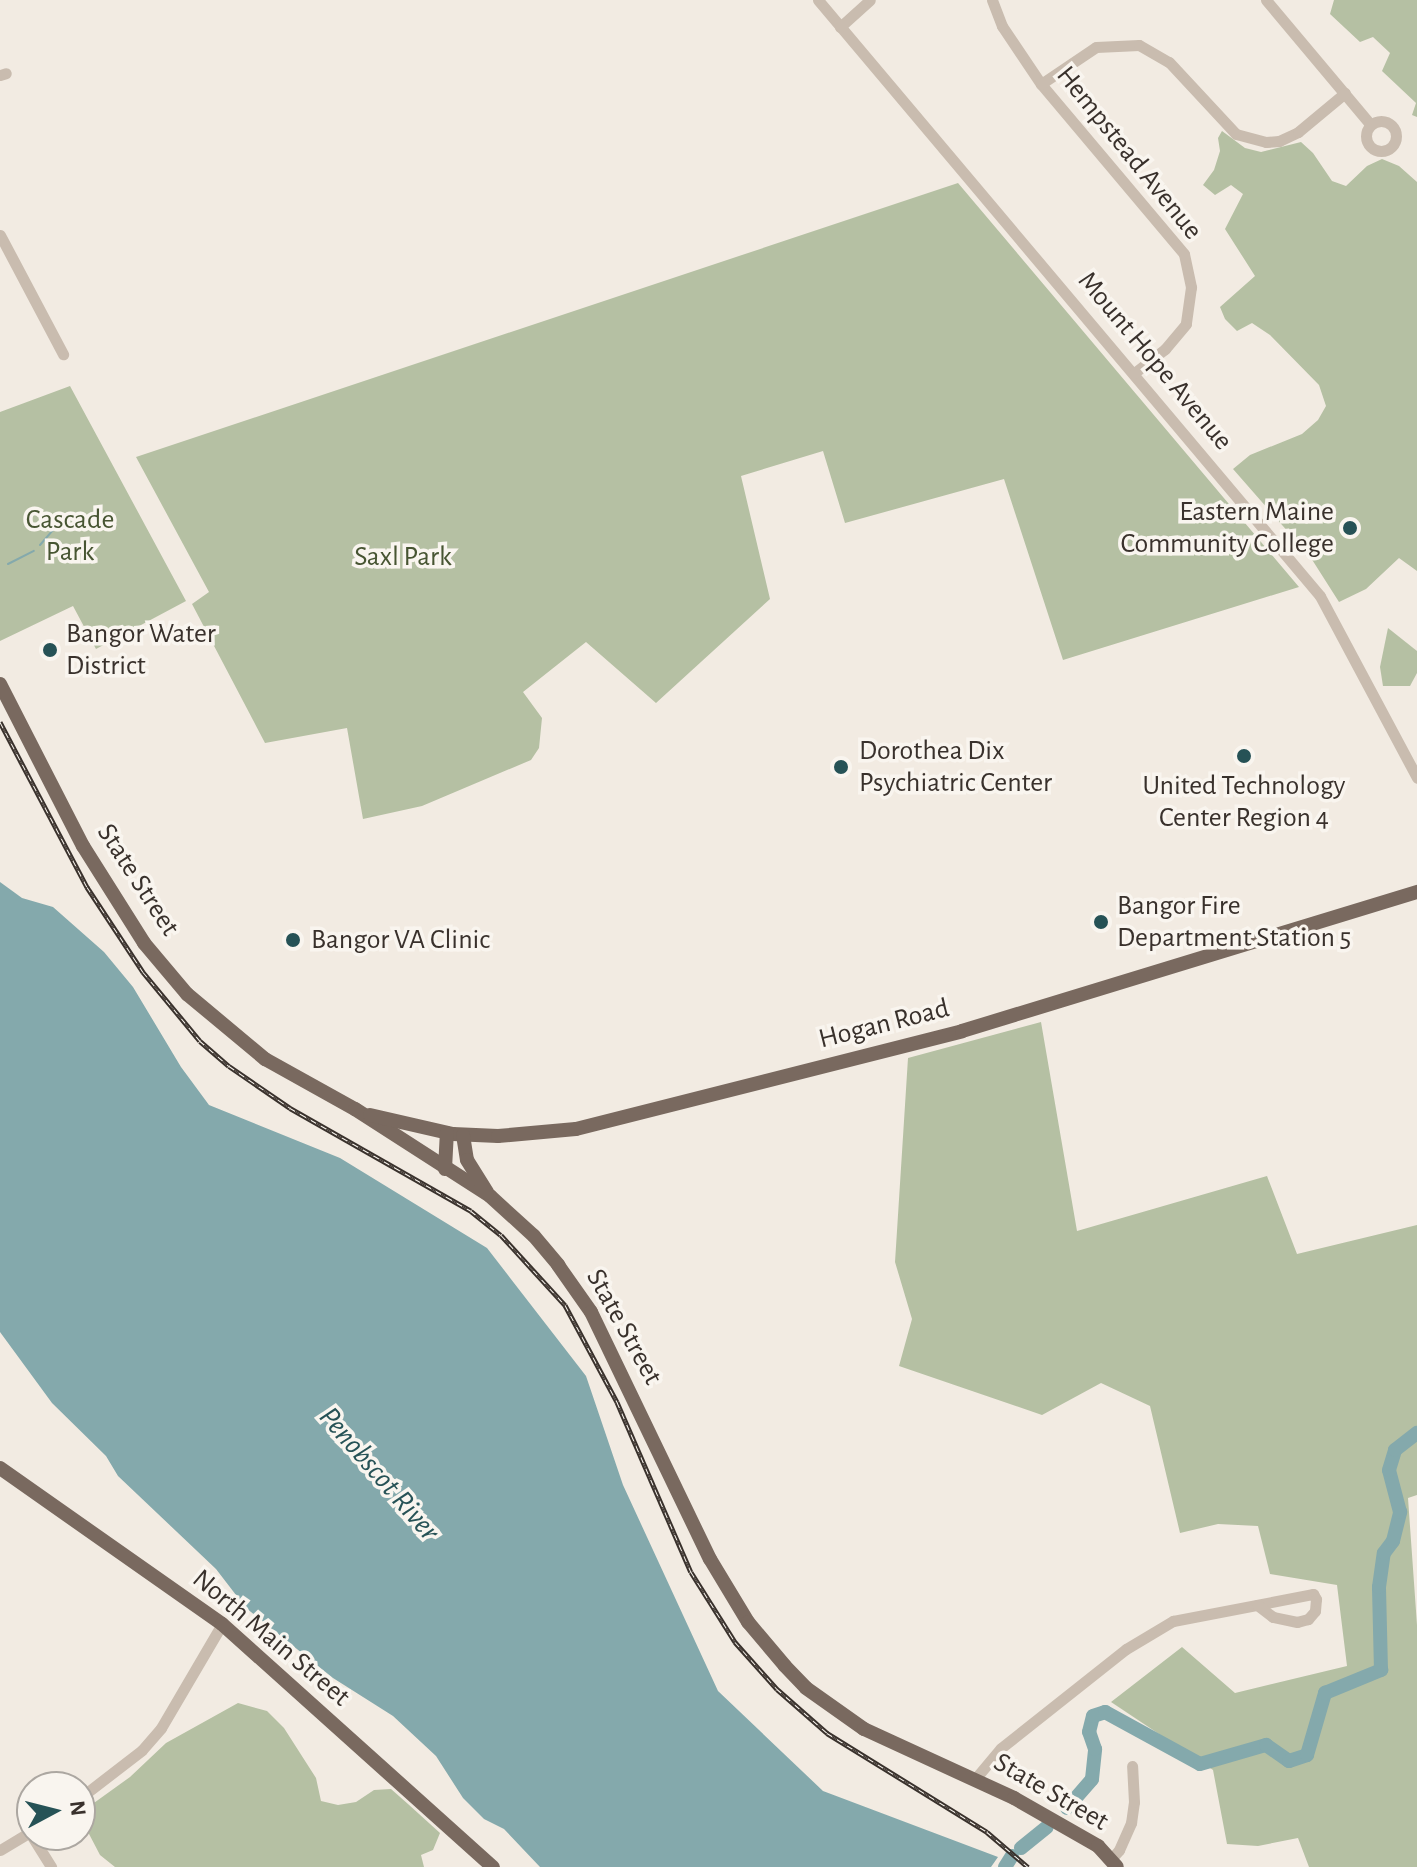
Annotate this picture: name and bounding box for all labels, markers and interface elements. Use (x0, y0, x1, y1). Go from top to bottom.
street label: Hempstead Avenue (1049, 59, 1209, 247)
street label: Mount Hope Avenue (1070, 265, 1240, 457)
place label: Eastern Maine Community College (1121, 495, 1334, 561)
park label: Cascade Park (26, 503, 114, 569)
marker: Eastern Maine Community College (1341, 519, 1359, 537)
park label: Saxl Park (354, 540, 452, 574)
place label: Bangor Water District (66, 617, 216, 683)
marker: Bangor Water District (41, 641, 59, 659)
place label: Dorothea Dix Psychiatric Center (859, 734, 1052, 800)
marker: United Technology Center Region 4 (1235, 747, 1253, 765)
marker: Dorothea Dix Psychiatric Center (830, 756, 852, 778)
place label: United Technology Center Region 4 (1142, 769, 1346, 835)
street label: State Street (89, 818, 187, 942)
place label: Bangor Fire Department Station 5 (1117, 889, 1351, 955)
marker: Bangor Fire Department Station 5 (1092, 913, 1110, 931)
place label: Bangor VA Clinic (311, 923, 490, 957)
marker: Bangor VA Clinic (282, 929, 304, 951)
street label: Hogan Road (815, 992, 953, 1056)
street label: State Street (579, 1263, 669, 1391)
water label: Penobscot River (311, 1399, 447, 1549)
street label: North Main Street (185, 1562, 357, 1714)
street label: State Street (988, 1746, 1114, 1838)
north arrow (16, 1771, 96, 1851)
text: N (66, 1799, 90, 1817)

